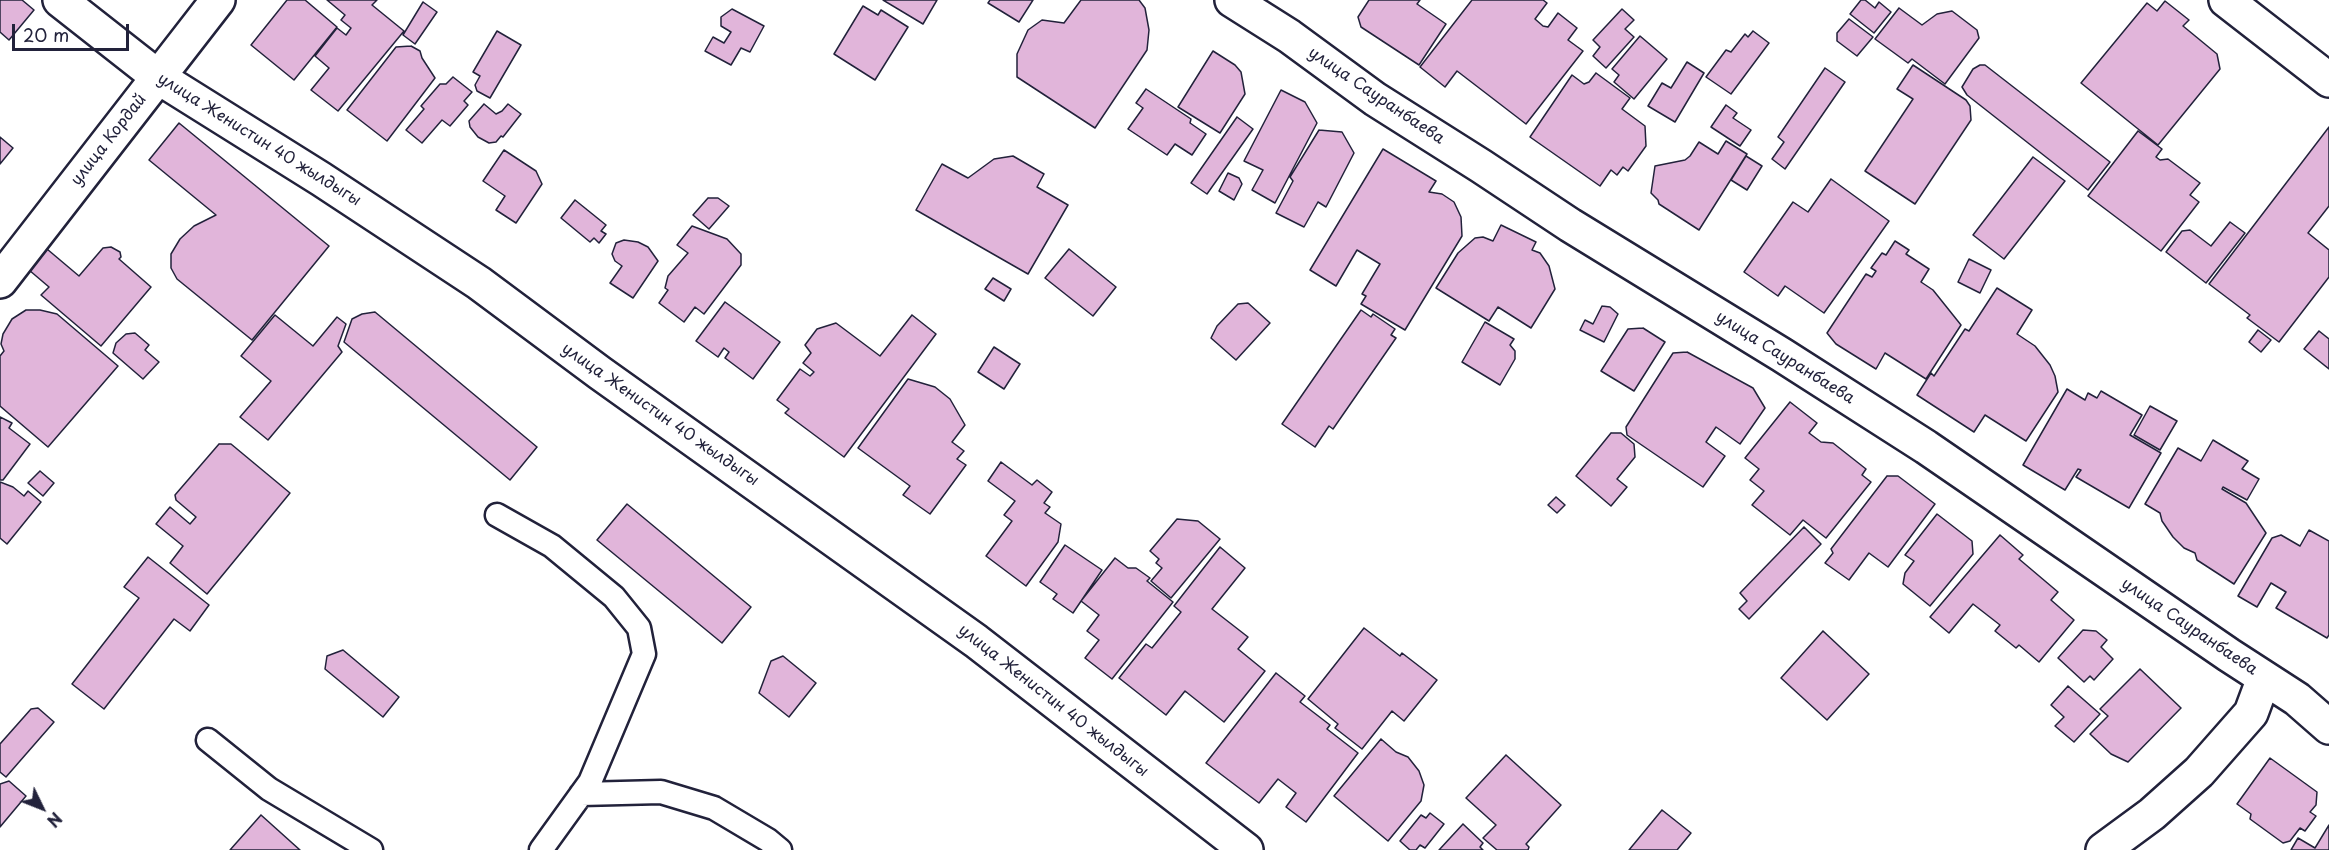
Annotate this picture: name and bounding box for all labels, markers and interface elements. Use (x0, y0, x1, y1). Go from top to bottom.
scale bar (15, 12, 132, 50)
text: 20 m (23, 21, 69, 48)
street label: улица Сауранбаева (1304, 43, 1448, 149)
street label: улица Женистин 40 жылдыгы (154, 69, 364, 211)
street label: улица Кордай (67, 90, 151, 190)
street label: улица Сауранбаева (1712, 307, 1858, 409)
street label: улица Женистин 40 жылдыгы (558, 339, 762, 491)
street label: улица Сауранбаева (2117, 574, 2261, 680)
street label: улица Женистин 40 жылдыгы (954, 621, 1152, 781)
north arrow (12, 778, 72, 838)
text: N (42, 807, 68, 833)

